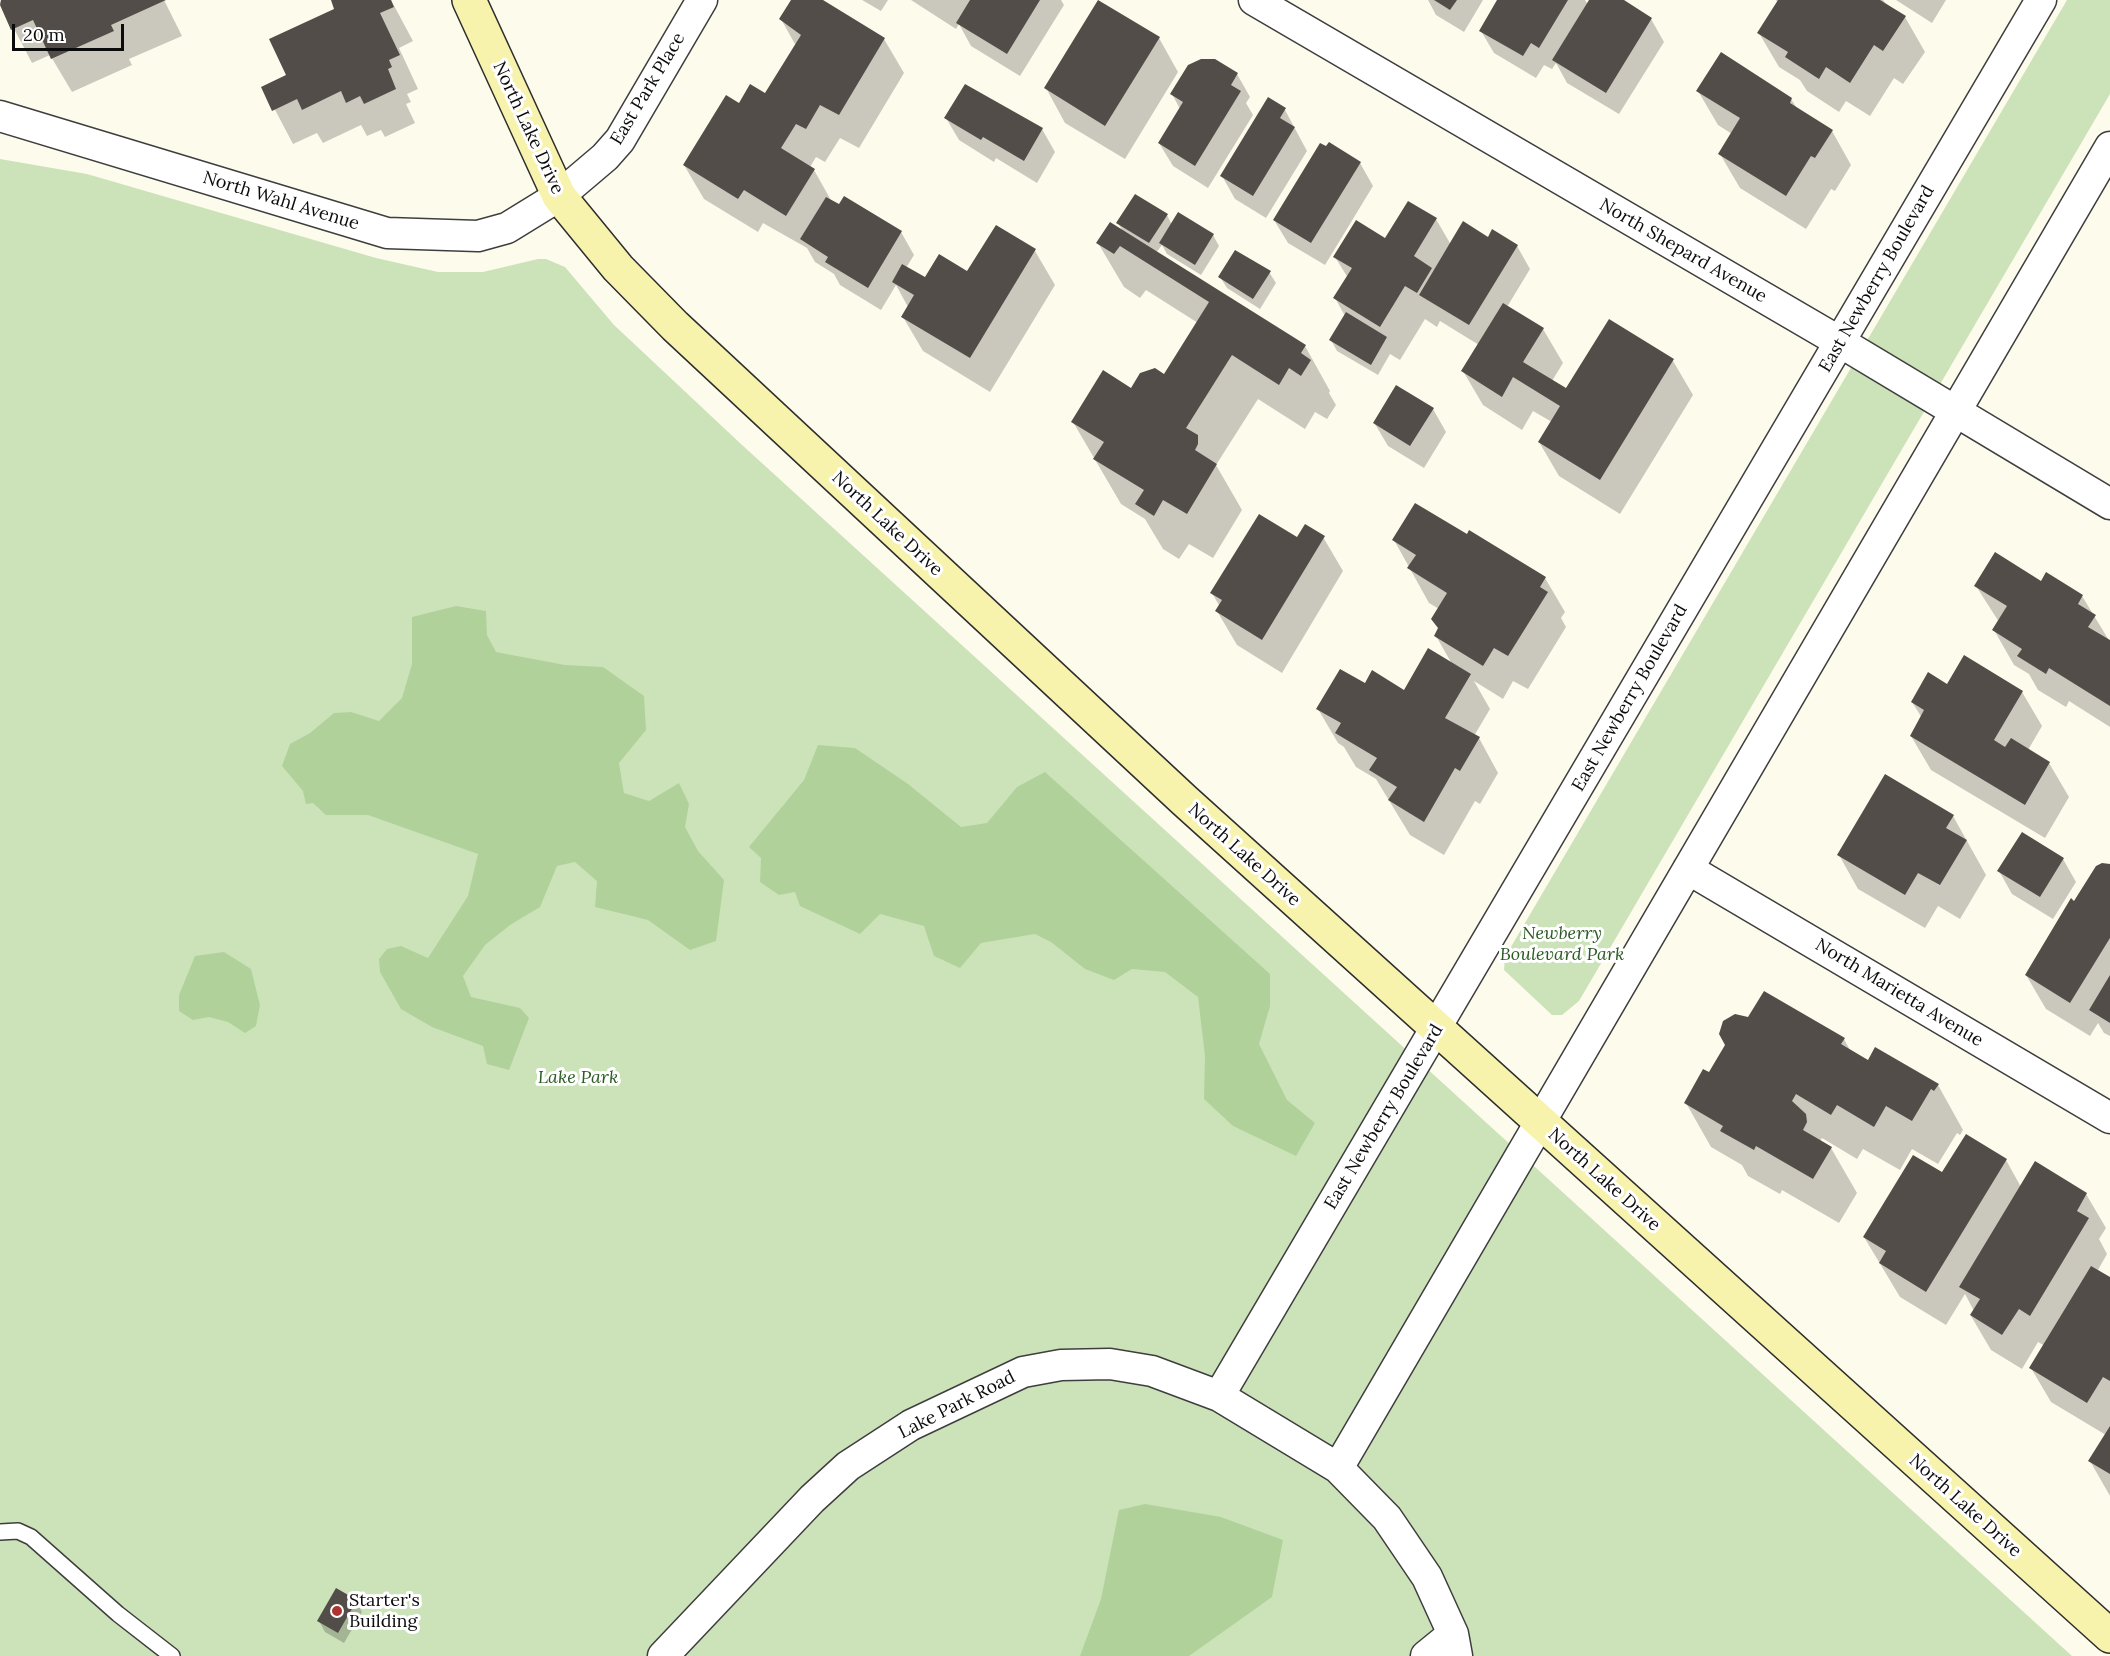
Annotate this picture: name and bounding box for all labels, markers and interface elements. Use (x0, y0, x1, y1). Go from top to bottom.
scale bar (15, 12, 128, 50)
text: 20 m (23, 23, 65, 46)
street label: East Park Place (606, 29, 690, 149)
street label: North Lake Drive (488, 58, 568, 198)
street label: North Wahl Avenue (200, 167, 362, 235)
street label: East Newberry Boulevard (1815, 182, 1939, 376)
street label: North Shepard Avenue (1596, 194, 1770, 308)
street label: North Lake Drive (827, 467, 947, 581)
street label: East Newberry Boulevard (1568, 601, 1692, 795)
street label: North Lake Drive (1183, 799, 1305, 911)
park label: Newberry Boulevard Park (1500, 923, 1624, 966)
street label: North Marietta Avenue (1811, 934, 1987, 1052)
street label: East Newberry Boulevard (1320, 1020, 1448, 1214)
park label: Lake Park (538, 1067, 618, 1089)
street label: North Lake Drive (1543, 1124, 1665, 1236)
street label: Lake Park Road (895, 1366, 1019, 1444)
street label: North Lake Drive (1904, 1450, 2026, 1562)
place label: Starter's Building (349, 1590, 420, 1632)
marker: Starter's Building (330, 1604, 344, 1618)

